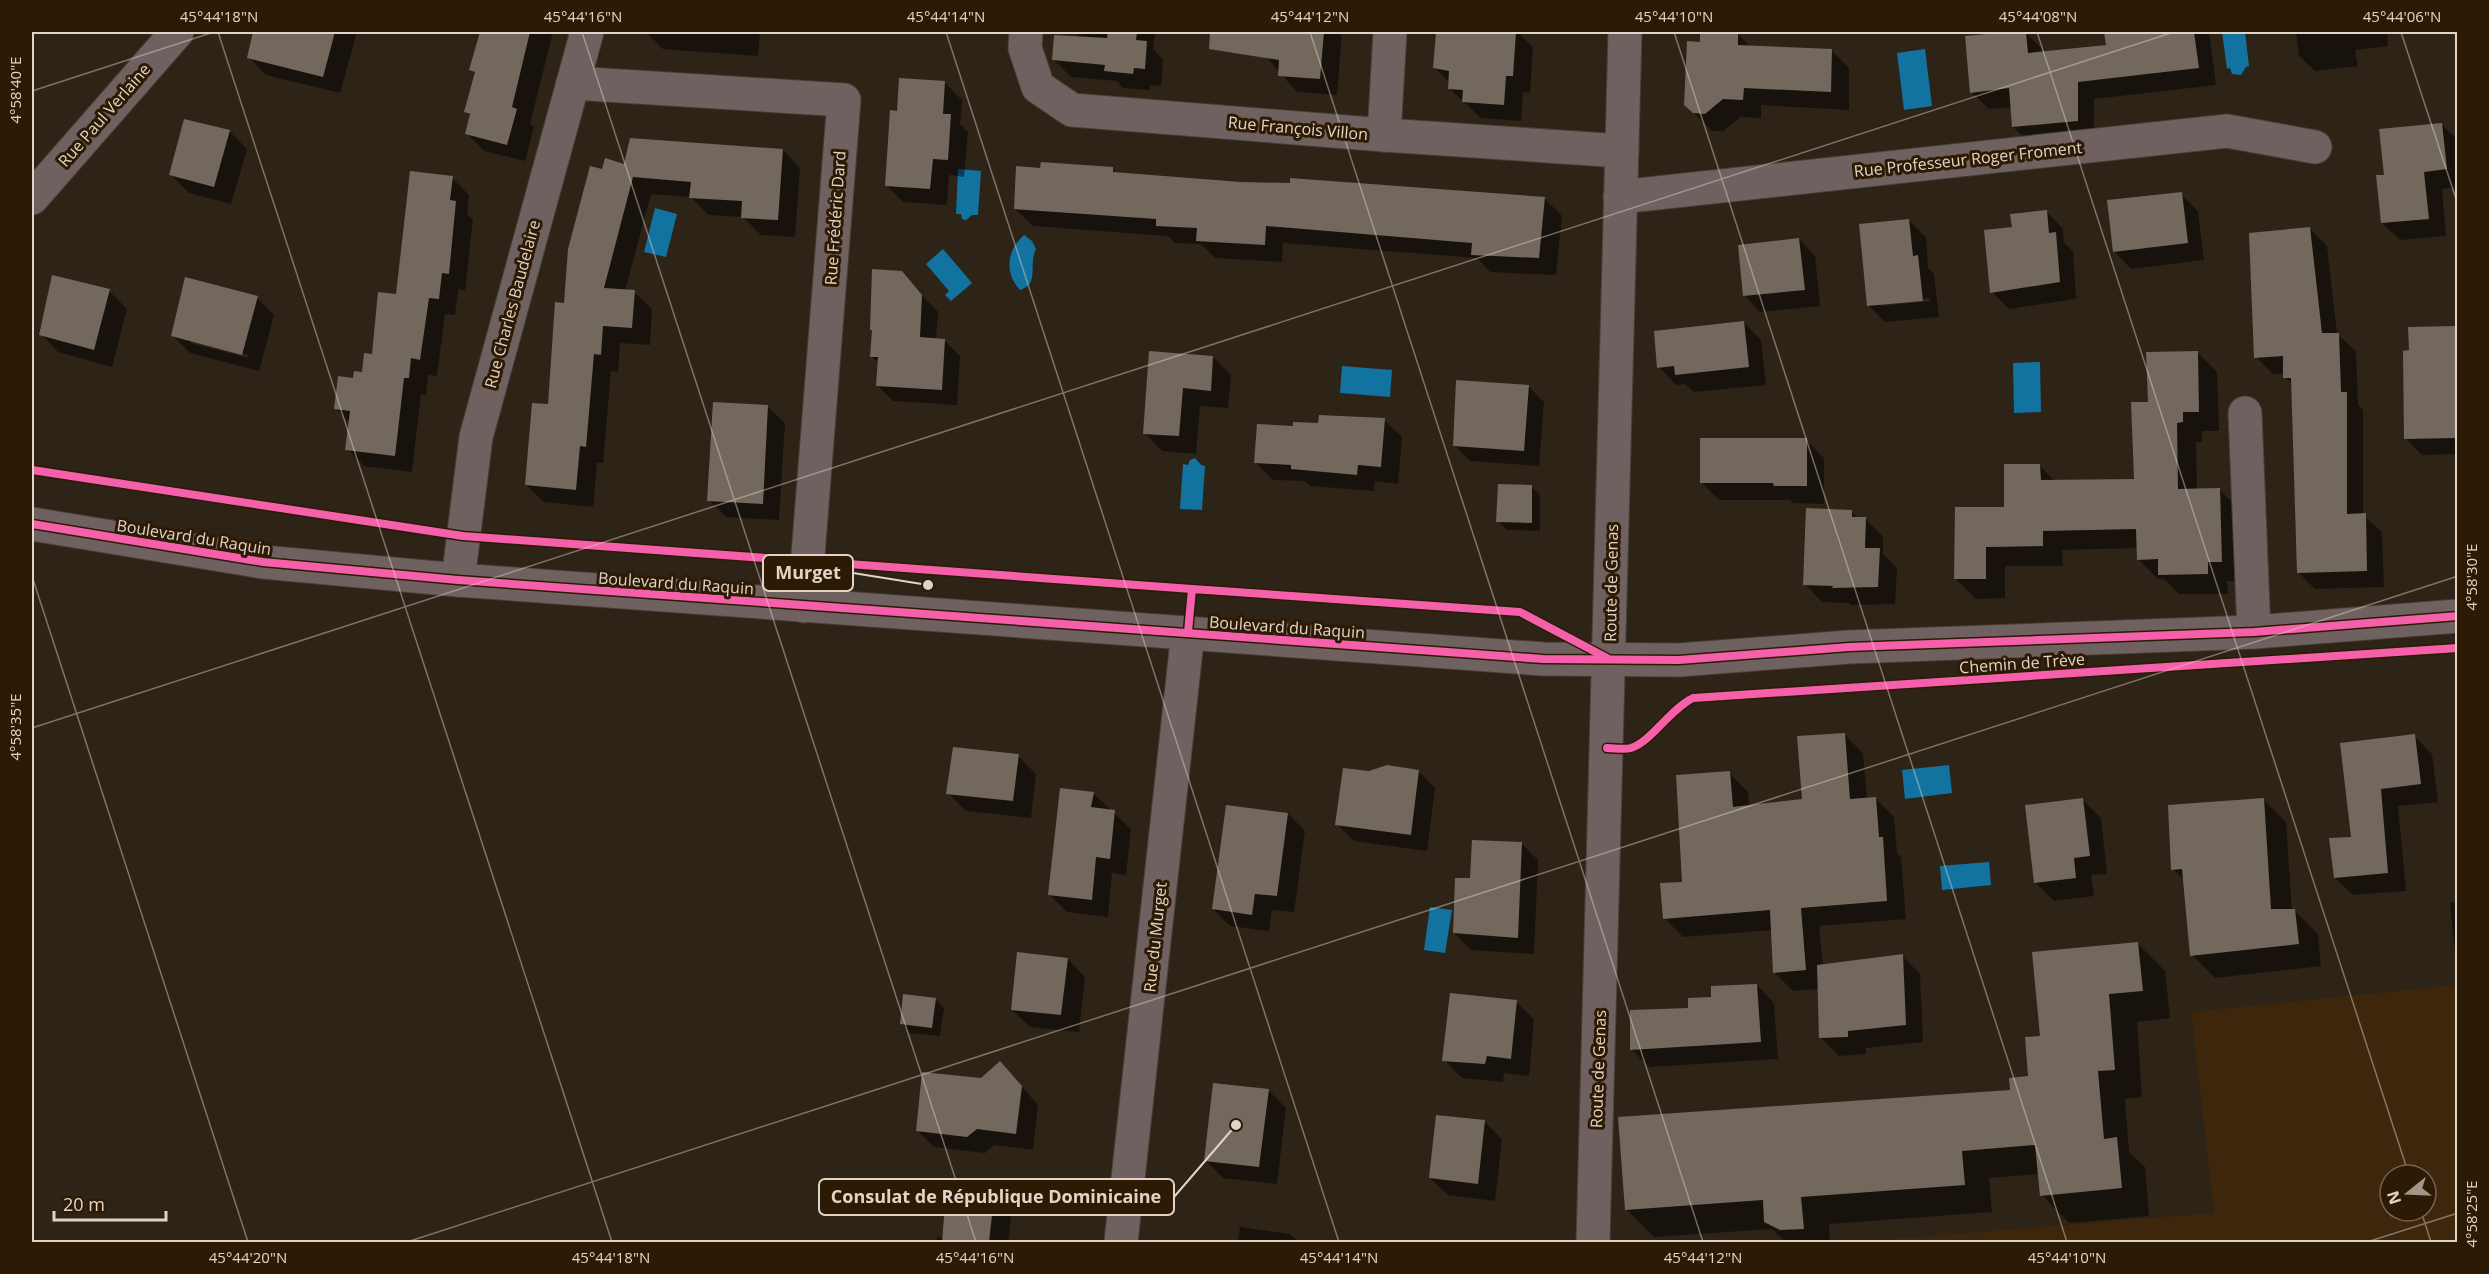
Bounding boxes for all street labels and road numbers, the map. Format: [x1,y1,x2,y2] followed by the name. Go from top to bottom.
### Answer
[53,59,155,171] street label: Rue Paul Verlaine
[1227,111,1369,145] street label: Rue François Villon
[1853,136,2083,182] street label: Rue Professeur Roger Froment
[819,150,851,286] street label: Rue Frédéric Dard
[479,217,545,391] street label: Rue Charles Baudelaire
[115,514,273,560] street label: Boulevard du Raquin
[1599,524,1623,642] street label: Route de Genas
[597,567,755,599] street label: Boulevard du Raquin
[1208,611,1366,643] street label: Boulevard du Raquin
[1958,648,2086,678] street label: Chemin de Trève
[1138,881,1172,993] street label: Rue du Murget
[1585,1010,1611,1128] street label: Route de Genas

